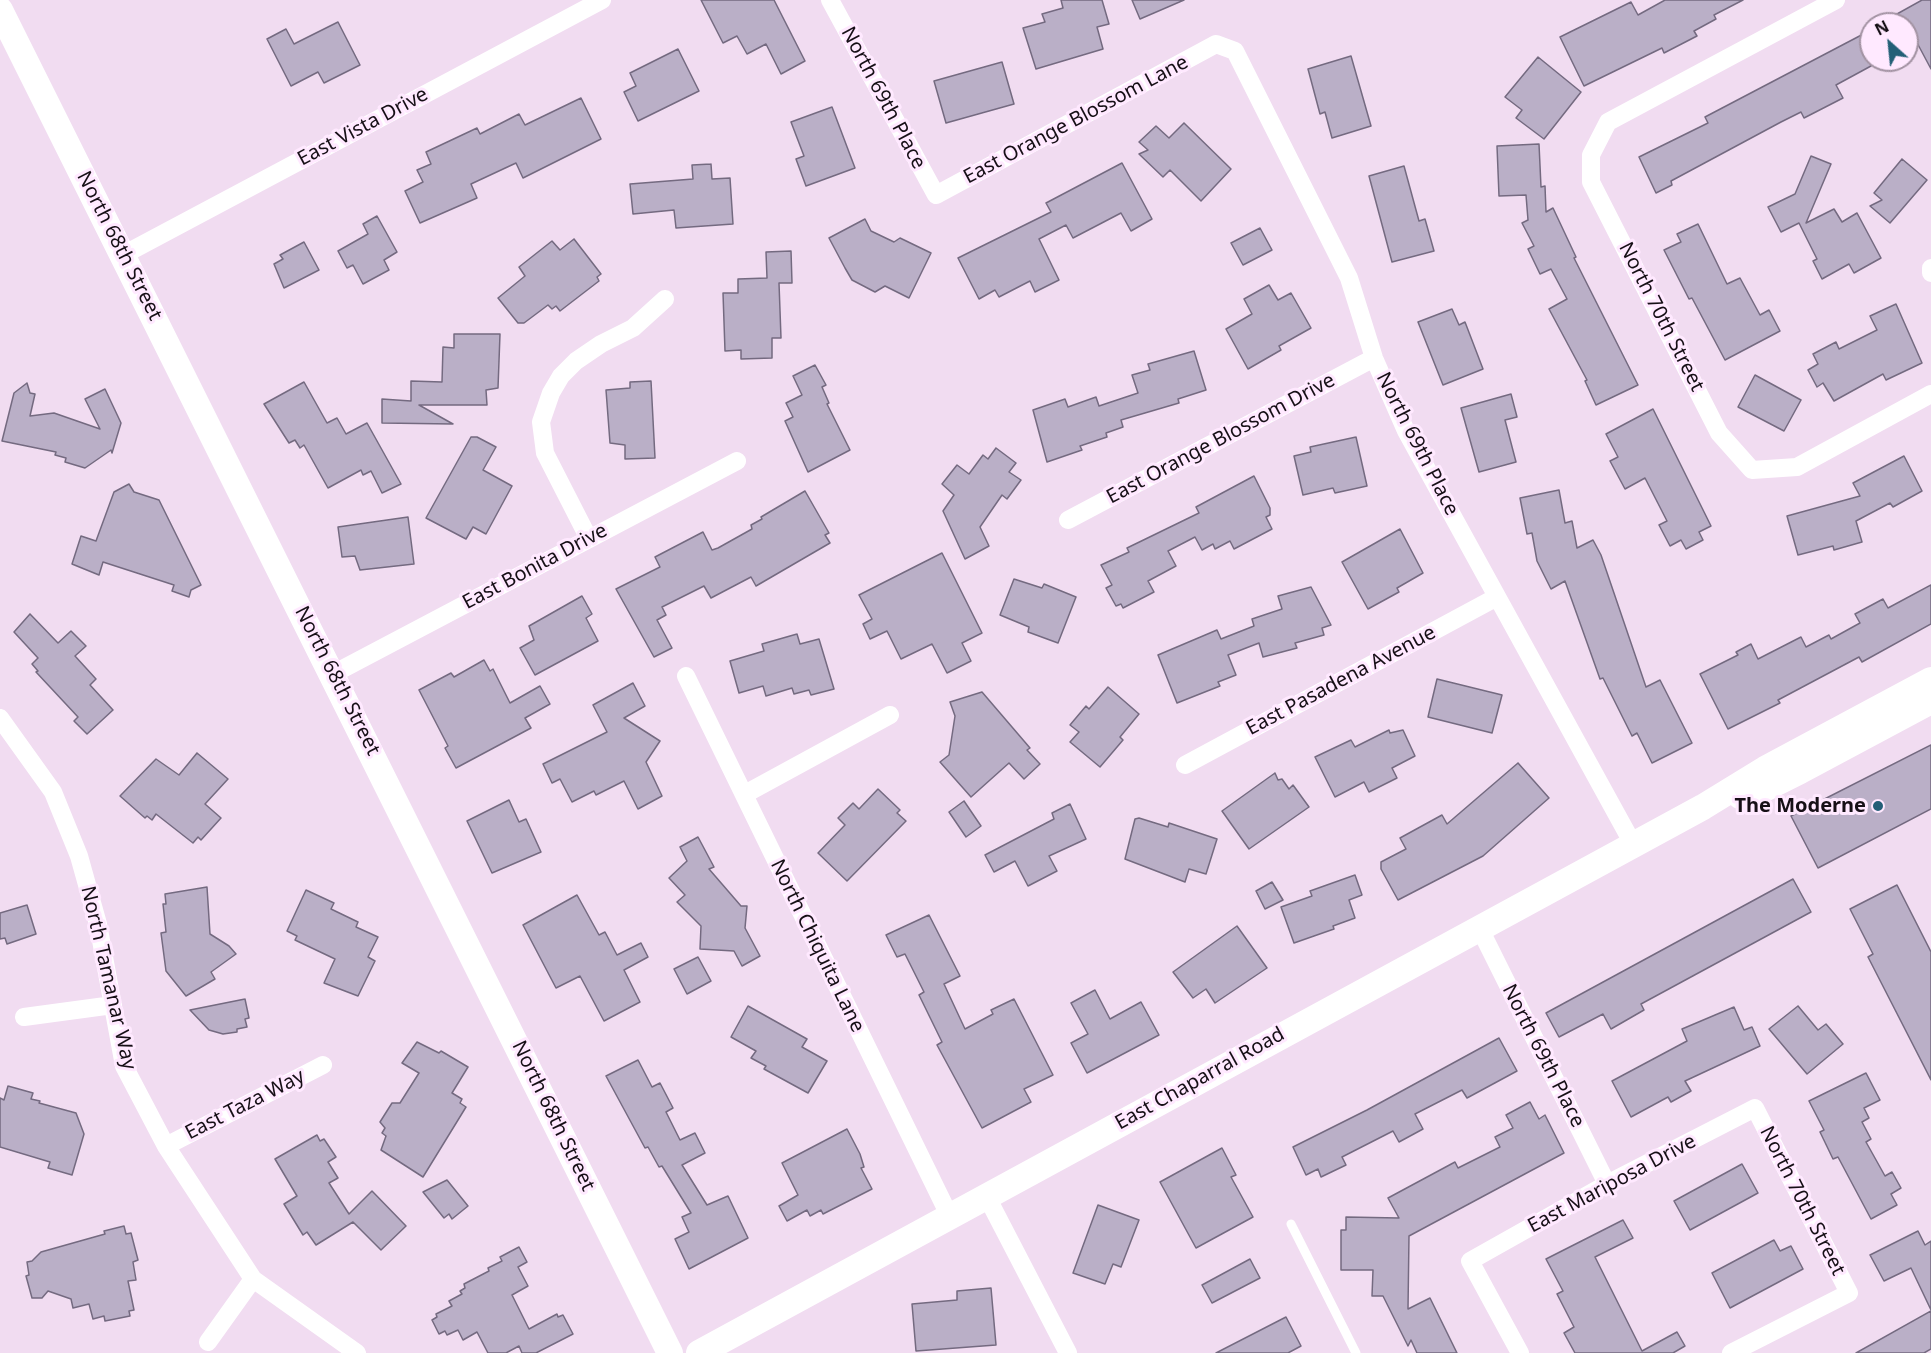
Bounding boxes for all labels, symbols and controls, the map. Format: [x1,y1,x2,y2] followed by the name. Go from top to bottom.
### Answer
[1859,12,1919,72] north arrow
[1871,15,1893,41] text: N
[835,23,931,173] street label: North 69th Place
[960,51,1192,189] street label: East Orange Blossom Lane
[294,83,432,171] street label: East Vista Drive
[71,168,167,324] street label: North 68th Street
[1613,239,1709,395] street label: North 70th Street
[1371,368,1463,520] street label: North 69th Place
[1103,369,1339,509] street label: East Orange Blossom Drive
[459,519,611,615] street label: East Bonita Drive
[289,603,385,759] street label: North 68th Street
[1242,621,1440,741] street label: East Pasadena Avenue
[1735,794,1866,818] place label: The Moderne
[1871,799,1885,813] marker: The Moderne
[765,856,869,1036] street label: North Chiquita Lane
[75,884,141,1072] street label: North Tamanar Way
[1497,980,1589,1132] street label: North 69th Place
[1111,1022,1289,1136] street label: East Chaparral Road
[506,1037,600,1195] street label: North 68th Street
[181,1065,309,1145] street label: East Taza Way
[1754,1123,1850,1279] street label: North 70th Street
[1524,1130,1700,1238] street label: East Mariposa Drive

